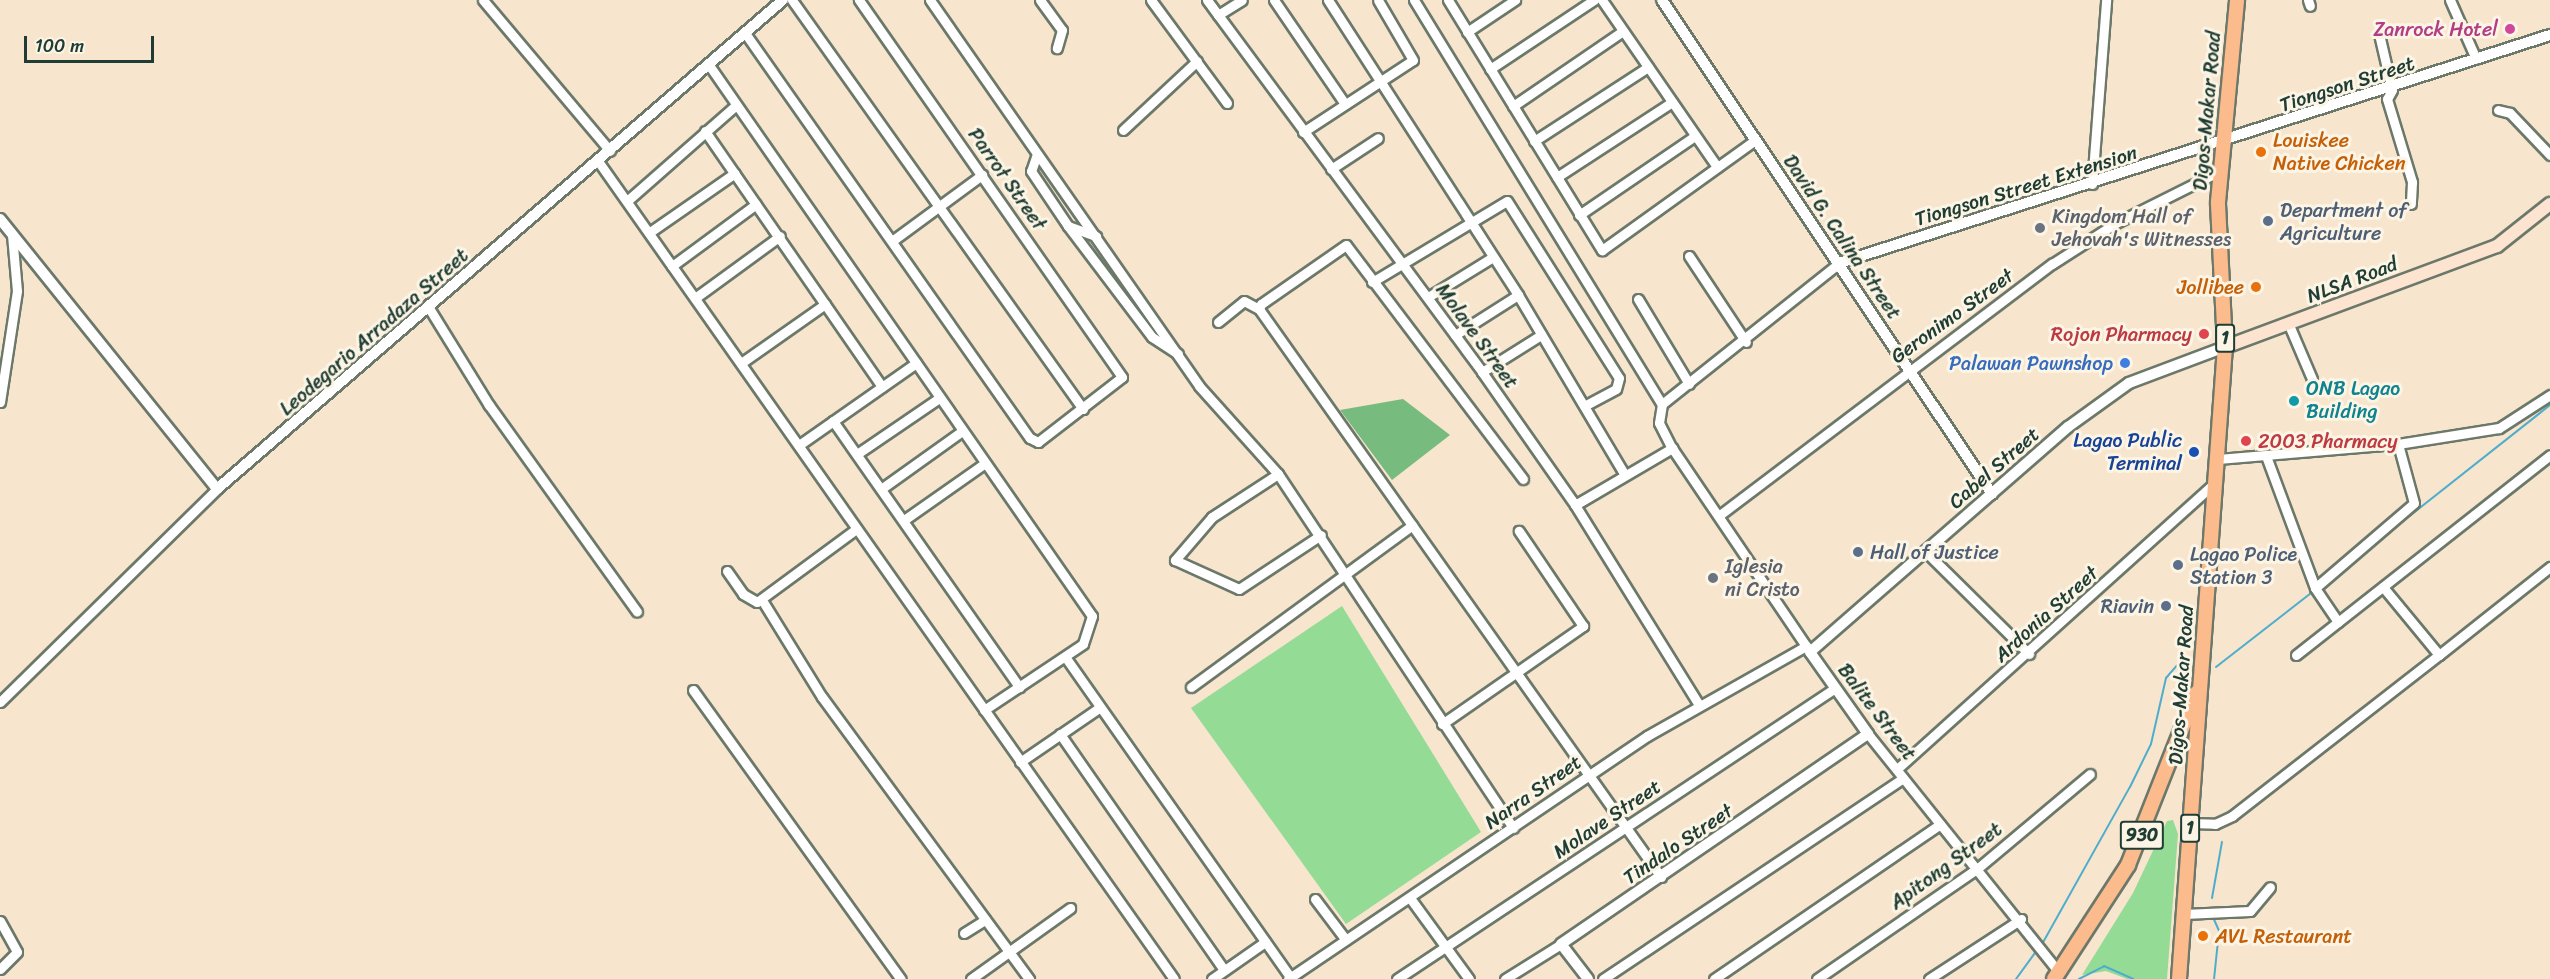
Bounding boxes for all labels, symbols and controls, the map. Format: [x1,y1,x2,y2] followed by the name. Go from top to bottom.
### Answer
[2373,17,2498,41] place label: Zanrock Hotel
[2503,22,2517,36] marker: Zanrock Hotel
[27,24,158,62] scale bar
[35,30,84,62] text: 100 m
[2188,30,2226,192] street label: Digos-Makar Road
[2277,51,2417,117] street label: Tiongson Street
[963,123,1051,235] street label: Parrot Street
[2273,128,2405,175] place label: Louiskee Native Chicken
[1912,141,2140,231] street label: Tiongson Street Extension
[2254,145,2268,159] marker: Louiskee Native Chicken
[1778,150,1906,324] street label: David G. Calina Street
[2280,198,2407,245] place label: Department of Agriculture
[2052,204,2231,251] place label: Kingdom Hall of Jehovah's Witnesses
[2261,214,2275,228] marker: Department of Agriculture
[2033,221,2047,235] marker: Kingdom Hall of Jehovah's Witnesses
[275,244,473,420] street label: Leodegario Arradaza Street
[2303,252,2401,308] street label: NLSA Road
[1886,263,2018,369] street label: Geronimo Street
[2177,275,2244,299] place label: Jollibee
[1431,279,1523,393] street label: Molave Street
[2249,280,2263,294] marker: Jollibee
[2050,322,2192,346] place label: Rojon Pharmacy
[2214,323,2236,353] road number: 1
[2197,327,2211,341] marker: Rojon Pharmacy
[1949,351,2113,375] place label: Palawan Pawnshop
[2118,356,2132,370] marker: Palawan Pawnshop
[2306,377,2400,424] place label: ONB Lagao Building
[2287,394,2301,408] marker: ONB Lagao Building
[1944,422,2044,514] street label: Cabel Street
[2072,428,2182,475] place label: Lagao Public Terminal
[2258,429,2398,453] place label: 2003 Pharmacy
[2239,434,2253,448] marker: 2003 Pharmacy
[2187,445,2201,459] marker: Lagao Public Terminal
[1870,540,1998,564] place label: Hall of Justice
[2190,542,2298,589] place label: Lagao Police Station 3
[1851,545,1865,559] marker: Hall of Justice
[1725,554,1800,601] place label: Iglesia ni Cristo
[2171,558,2185,572] marker: Lagao Police Station 3
[1989,561,2103,667] street label: Ardonia Street
[1706,571,1720,585] marker: Iglesia ni Cristo
[2101,594,2154,618] place label: Riavin
[2159,599,2173,613] marker: Riavin
[2163,604,2199,766] street label: Digos-Makar Road
[1833,659,1921,765] street label: Balite Street
[1480,750,1586,834] street label: Narra Street
[1549,774,1665,864] street label: Molave Street
[1619,799,1737,889] street label: Tindalo Street
[2180,813,2200,843] road number: 1
[1885,817,2007,915] street label: Apitong Street
[2120,820,2164,850] road number: 930
[2215,924,2352,948] place label: AVL Restaurant
[2196,929,2210,943] marker: AVL Restaurant

